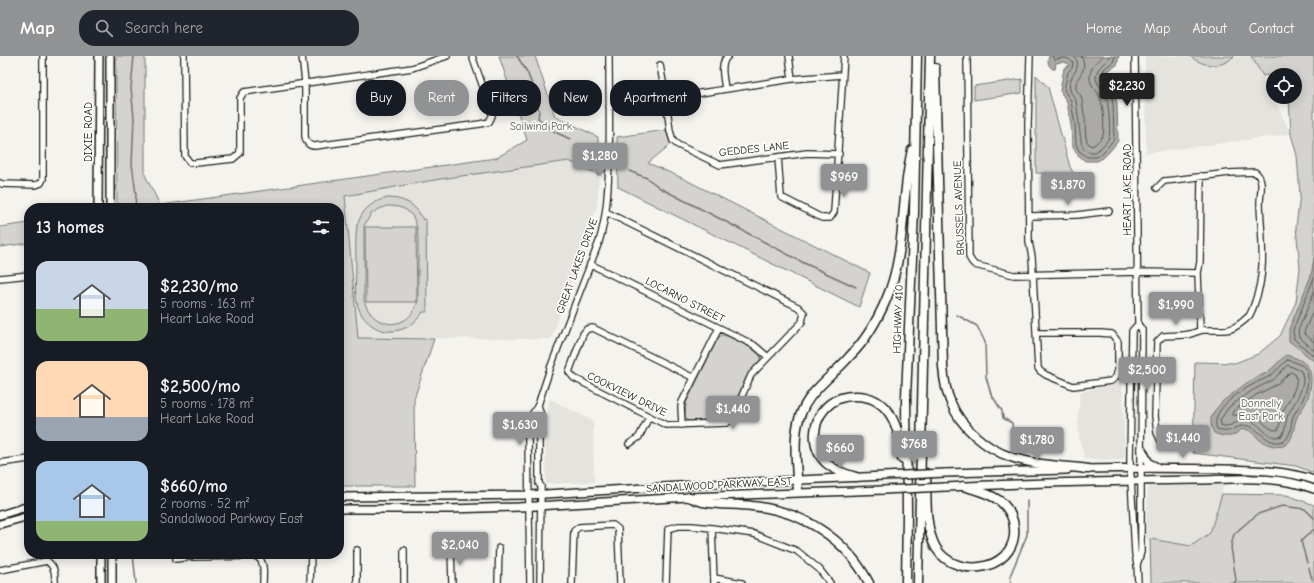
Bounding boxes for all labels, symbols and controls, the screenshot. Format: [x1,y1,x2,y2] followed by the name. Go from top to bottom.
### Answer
[79,10,359,46] search box
[20,17,55,39] text: Map
[93,17,115,39] icon: search
[125,19,203,37] text: Search here
[1086,20,1122,37] text: Home
[1144,20,1170,37] text: Map
[1192,20,1227,37] text: About
[1249,20,1294,37] text: Contact
[1266,68,1302,104] map controls
[1266,68,1302,104] button: locate
[1094,73,1160,107] pin: $2,230
[1108,78,1146,93] text: $2,230
[356,80,406,116] chip: Buy
[414,80,469,116] chip: Rent
[477,80,541,116] chip: Filters
[549,80,602,116] chip: New
[610,80,701,116] chip: Apartment
[82,102,95,162] street label: DIXIE ROAD
[510,120,573,133] park label: Sailwind Park
[718,139,790,159] street label: GEDDES LANE
[567,143,633,177] pin: $1,280
[1121,144,1134,236] street label: HEART LAKE ROAD
[582,148,618,163] text: $1,280
[951,160,967,256] street label: BRUSSELS AVENUE
[820,164,868,198] pin: $969
[830,169,858,184] text: $969
[1035,172,1101,206] pin: $1,870
[1050,177,1086,192] text: $1,870
[310,216,332,238] icon: filters
[554,216,600,316] street label: GREAT LAKES DRIVE
[36,218,104,237] text: 13 homes
[643,274,727,326] street label: LOCARNO STREET
[68,277,116,325] icon: home
[160,277,238,296] text: $2,230/mo
[890,284,906,354] street label: HIGHWAY 410
[1143,292,1209,326] pin: $1,990
[160,296,254,311] text: 5 rooms · 163 m²
[1158,297,1194,312] text: $1,990
[160,311,254,326] text: Heart Lake Road
[1114,357,1180,391] pin: $2,500
[1128,362,1166,377] text: $2,500
[585,369,669,419] street label: COOKVIEW DRIVE
[68,377,116,425] icon: home
[160,377,240,396] text: $2,500/mo
[160,396,253,411] text: 5 rooms · 178 m²
[700,396,766,430] pin: $1,440
[1239,397,1284,423] park label: Donnelly East Park
[715,401,751,416] text: $1,440
[160,411,254,426] text: Heart Lake Road
[487,412,553,446] pin: $1,630
[502,417,538,432] text: $1,630
[1150,425,1216,459] pin: $1,440
[1004,427,1070,461] pin: $1,780
[1165,430,1201,445] text: $1,440
[890,431,938,465] pin: $768
[1020,432,1054,447] text: $1,780
[816,435,864,469] pin: $660
[901,436,927,451] text: $768
[826,440,854,455] text: $660
[646,475,793,495] street label: SANDALWOOD PARKWAY EAST
[68,477,116,525] icon: home
[160,477,228,496] text: $660/mo
[160,496,249,511] text: 2 rooms · 52 m²
[160,511,303,526] text: Sandalwood Parkway East
[427,532,493,566] pin: $2,040
[441,537,479,552] text: $2,040

